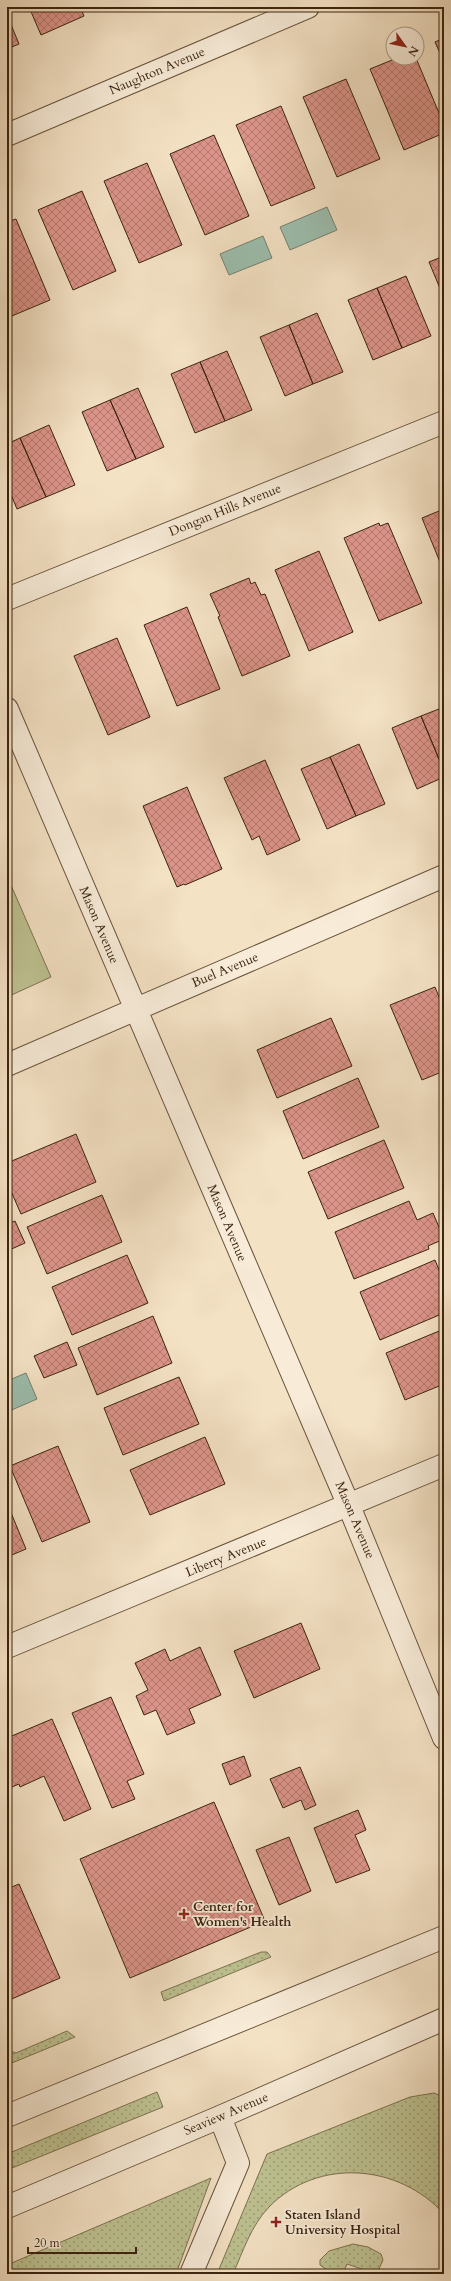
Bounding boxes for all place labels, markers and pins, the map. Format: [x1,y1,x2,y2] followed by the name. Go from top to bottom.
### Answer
[192,1898,291,1931] place label: Center for Women's Health
[178,1908,190,1920] marker: Center for Women's Health
[285,2206,401,2239] place label: Staten Island University Hospital
[270,2216,282,2228] marker: Staten Island University Hospital

